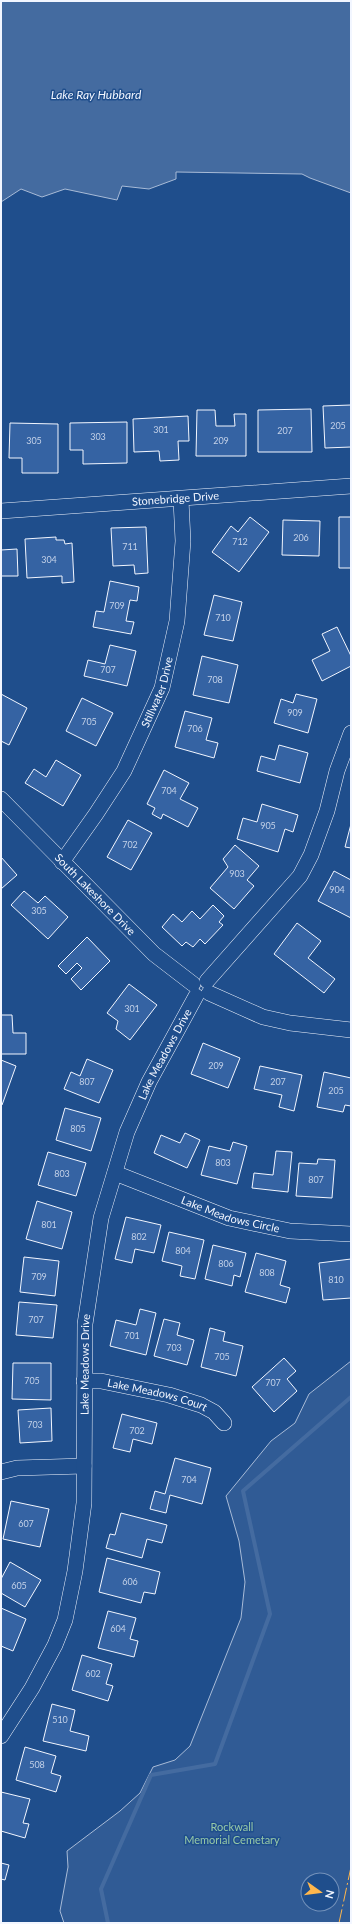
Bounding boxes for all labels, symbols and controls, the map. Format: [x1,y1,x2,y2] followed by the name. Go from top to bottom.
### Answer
[51,87,142,102] water label: Lake Ray Hubbard
[330,420,346,431] house number: 205
[153,424,169,435] house number: 301
[277,425,293,436] house number: 207
[90,431,106,442] house number: 303
[26,435,42,446] house number: 305
[213,435,229,446] house number: 209
[131,488,220,508] street label: Stonebridge Drive
[293,532,309,543] house number: 206
[232,536,248,547] house number: 712
[122,541,138,552] house number: 711
[41,554,57,565] house number: 304
[109,600,125,611] house number: 709
[215,612,231,623] house number: 710
[138,655,175,729] street label: Stillwater Drive
[100,664,116,675] house number: 707
[207,674,223,685] house number: 708
[287,707,303,718] house number: 909
[81,716,97,727] house number: 705
[187,723,203,734] house number: 706
[161,785,177,796] house number: 704
[260,820,276,831] house number: 905
[122,839,138,850] house number: 702
[52,851,139,938] street label: South Lakeshore Drive
[229,868,245,879] house number: 903
[329,884,345,895] house number: 904
[31,905,47,916] house number: 305
[124,1003,140,1014] house number: 301
[135,1006,194,1102] street label: Lake Meadows Drive
[208,1060,224,1071] house number: 209
[79,1076,95,1087] house number: 807
[270,1076,286,1087] house number: 207
[328,1085,344,1096] house number: 205
[70,1123,86,1134] house number: 805
[215,1157,231,1168] house number: 803
[54,1168,70,1179] house number: 803
[308,1174,324,1185] house number: 807
[180,1193,281,1235] street label: Lake Meadows Circle
[41,1219,57,1230] house number: 801
[131,1231,147,1242] house number: 802
[175,1245,191,1256] house number: 804
[218,1258,234,1269] house number: 806
[259,1267,275,1278] house number: 808
[31,1271,47,1282] house number: 709
[328,1274,344,1285] house number: 810
[77,1313,92,1415] street label: Lake Meadows Drive
[28,1314,44,1325] house number: 707
[124,1330,140,1341] house number: 701
[166,1342,182,1353] house number: 703
[214,1351,230,1362] house number: 705
[24,1375,40,1386] house number: 705
[106,1376,210,1413] street label: Lake Meadows Court
[265,1377,281,1388] house number: 707
[27,1419,43,1430] house number: 703
[129,1425,145,1436] house number: 702
[181,1474,197,1485] house number: 704
[18,1518,34,1529] house number: 607
[122,1576,138,1587] house number: 606
[11,1580,27,1591] house number: 605
[110,1623,126,1634] house number: 604
[85,1668,101,1679] house number: 602
[52,1714,68,1725] house number: 510
[29,1759,45,1770] house number: 508
[184,1820,280,1846] park label: Rockwall Memorial Cemetary
[300,1872,340,1912] north arrow
[323,1889,338,1900] text: N

